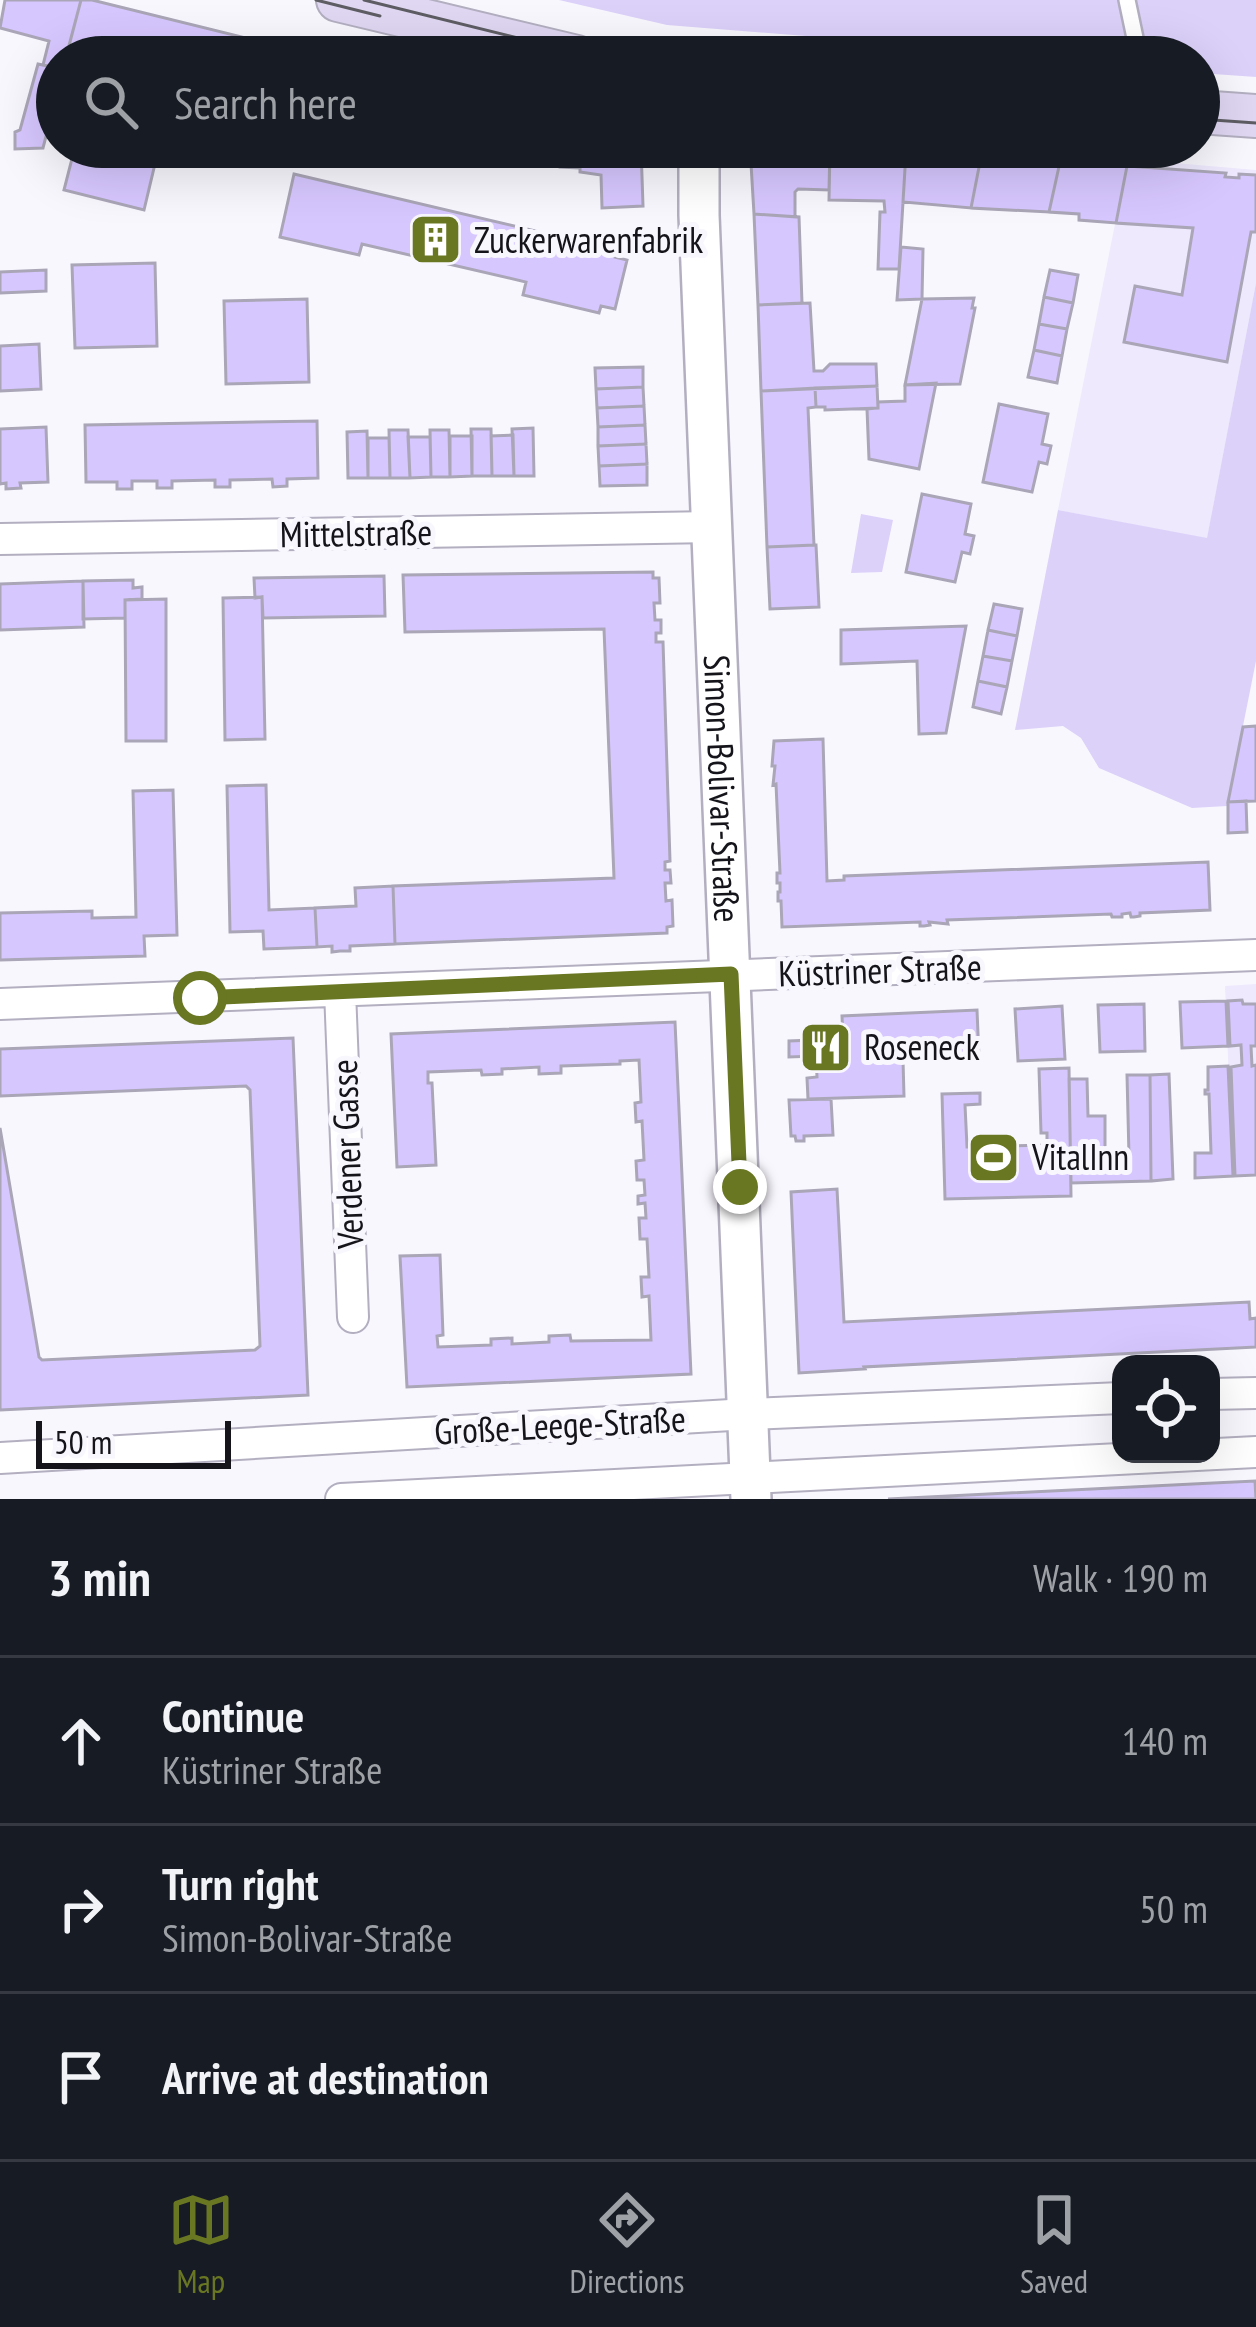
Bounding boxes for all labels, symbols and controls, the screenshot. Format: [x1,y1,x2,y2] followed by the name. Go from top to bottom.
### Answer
[36,36,1220,168] search box
[78,69,144,135] icon: search
[174,73,357,131] text: Search here
[407,212,463,268] building icon: Zuckerwarenfabrik
[474,216,703,263] place label: Zuckerwarenfabrik
[279,508,433,557] street label: Mittelstraße
[694,654,752,923] street label: Simon-Bolivar-Straße
[778,942,982,997] street label: Küstriner Straße
[173,971,227,1025] route start
[797,1019,853,1075] restaurant icon: Roseneck
[864,1023,980,1070] place label: Roseneck
[320,1058,373,1251] street label: Verdener Gasse
[965,1129,1021,1185] sports icon: VitalInn
[1031,1133,1129,1180] place label: VitalInn
[713,1160,767,1214] route end
[1112,1355,1220,1463] map controls
[1112,1355,1220,1463] button: locate
[433,1394,687,1455] street label: Große-Leege-Straße
[36,1415,231,1468] scale bar
[54,1420,112,1463] text: 50 m
[48,1544,151,1610] text: 3 min
[1033,1552,1208,1603] text: Walk · 190 m
[162,1686,304,1744] text: Continue
[48,1708,114,1774] icon: ahead
[1122,1715,1208,1766] text: 140 m
[162,1744,382,1795] text: Küstriner Straße
[162,1854,319,1912] text: Turn right
[48,1876,114,1942] icon: right
[1139,1883,1208,1934] text: 50 m
[162,1912,452,1963] text: Simon-Bolivar-Straße
[48,2044,114,2110] icon: arrive
[162,2048,489,2106] text: Arrive at destination
[168,2187,234,2302] tab: Map
[570,2187,684,2302] tab: Directions
[1020,2187,1088,2302] tab: Saved

